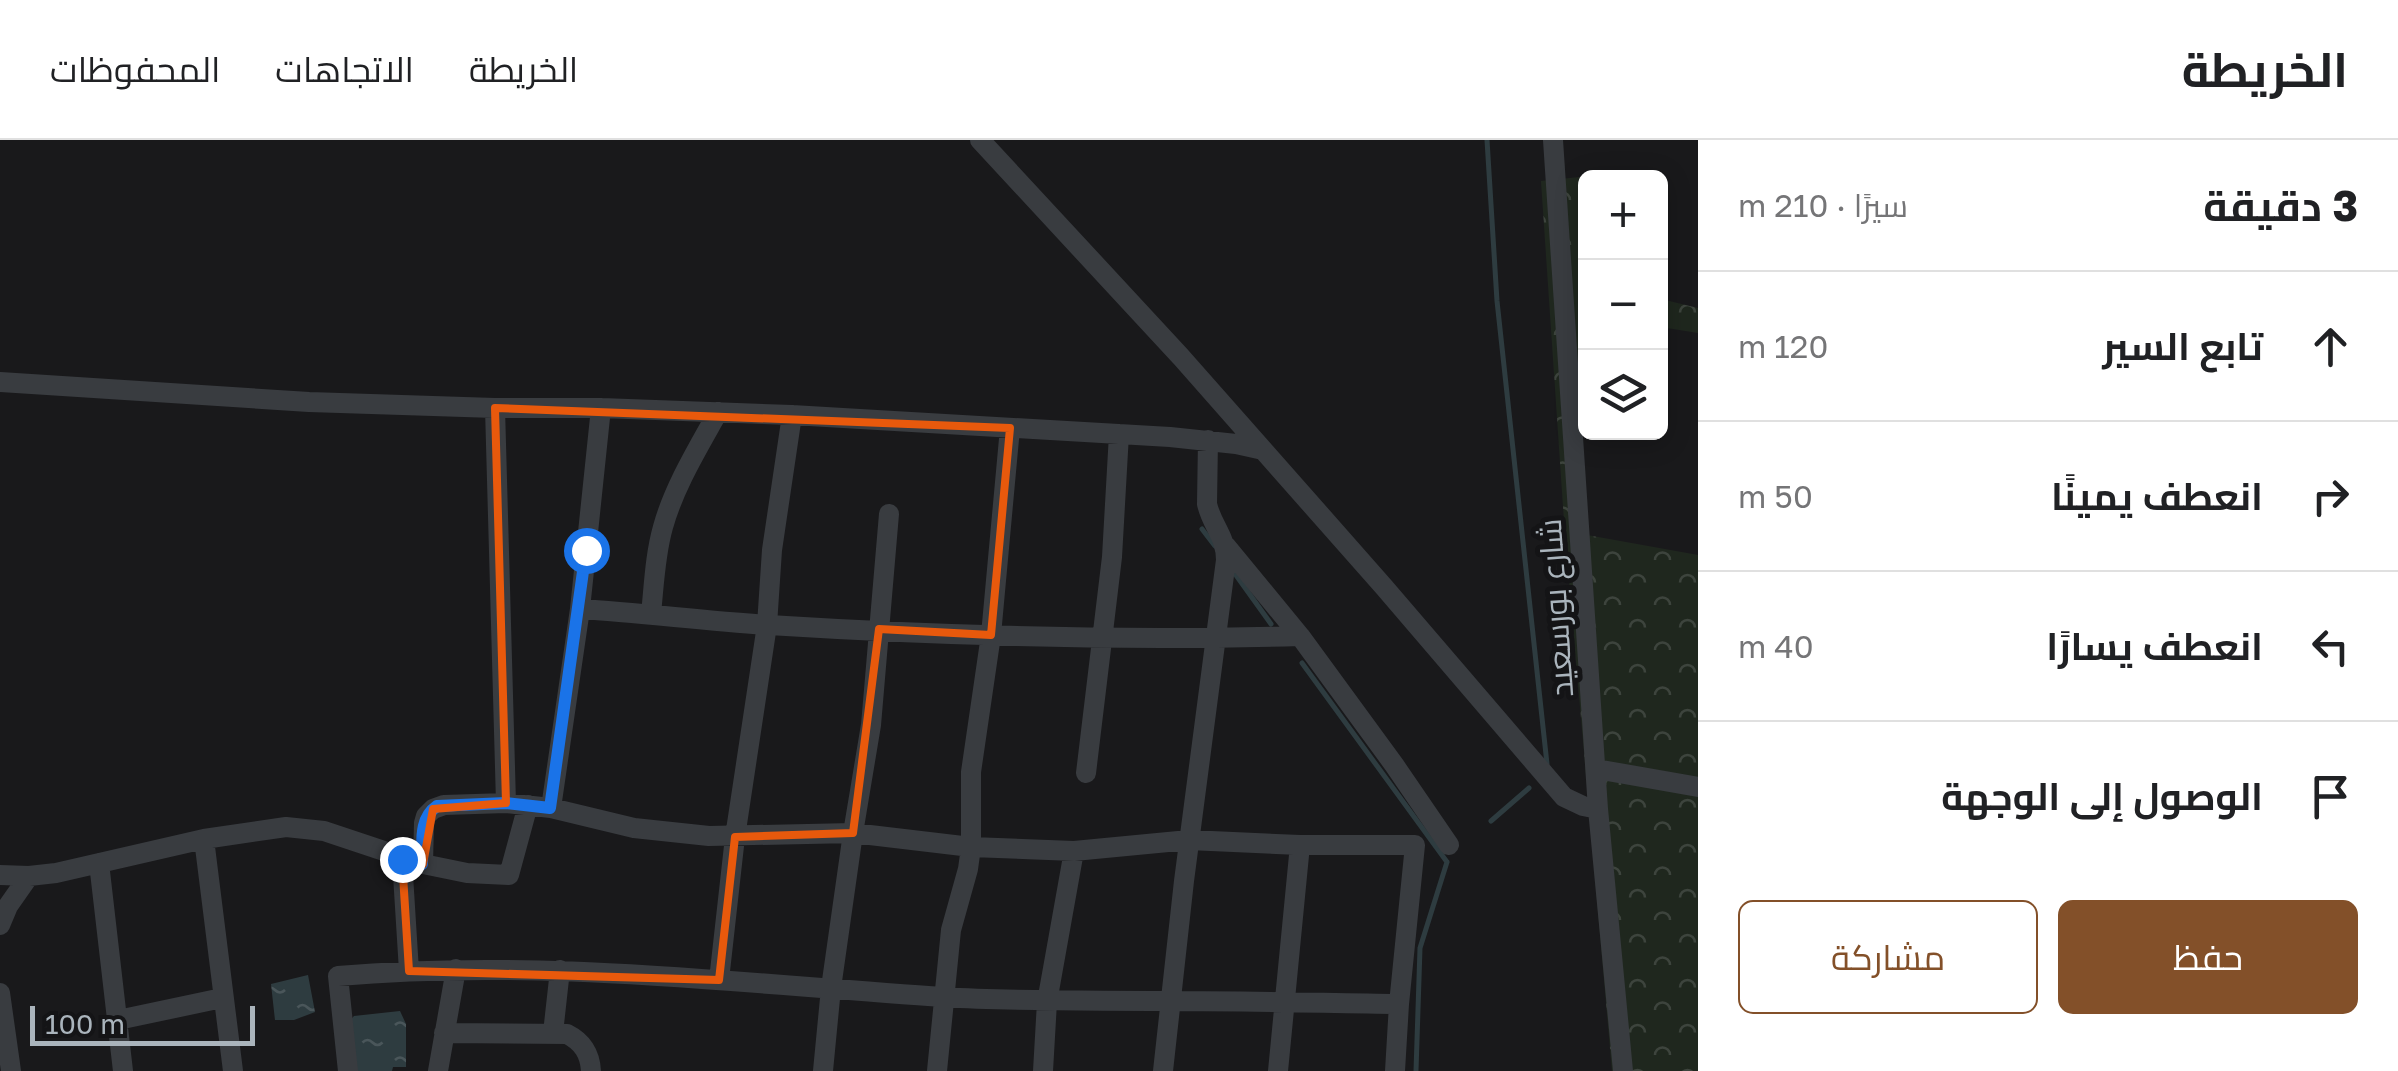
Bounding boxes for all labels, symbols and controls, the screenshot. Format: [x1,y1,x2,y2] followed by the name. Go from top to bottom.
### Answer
[2182,40,2348,98] text: الخريطة
[50,48,220,90] text: المحفوظات
[275,48,414,90] text: الاتجاهات
[469,48,578,90] text: الخريطة
[1578,170,1668,440] map controls
[1578,170,1668,260] button: +
[2203,180,2358,230] text: 3 دقيقة
[1738,186,1908,224] text: سيرًا · 210 m
[1578,260,1668,350] button: −
[2303,319,2358,374] icon: ahead
[2102,323,2263,368] text: تابع السير
[1738,327,1828,365] text: 120 m
[1578,350,1668,440] button: layers
[2303,469,2358,524] icon: right
[2051,473,2263,518] text: انعطف يمينًا
[1738,477,1813,515] text: 50 m
[1530,517,1584,699] street label: شارع بورسعيد
[564,528,610,574] route start
[2303,619,2358,674] icon: left
[2046,623,2263,668] text: انعطف يسارًا
[1738,627,1814,665] text: 40 m
[2303,769,2358,824] icon: arrive
[1941,773,2263,818] text: الوصول إلى الوجهة
[380,837,426,883] route end
[1738,900,2038,1014] button: مشاركة
[2058,900,2358,1014] button: حفظ
[30,1001,255,1046] scale bar
[45,1007,125,1040] text: 100 m

